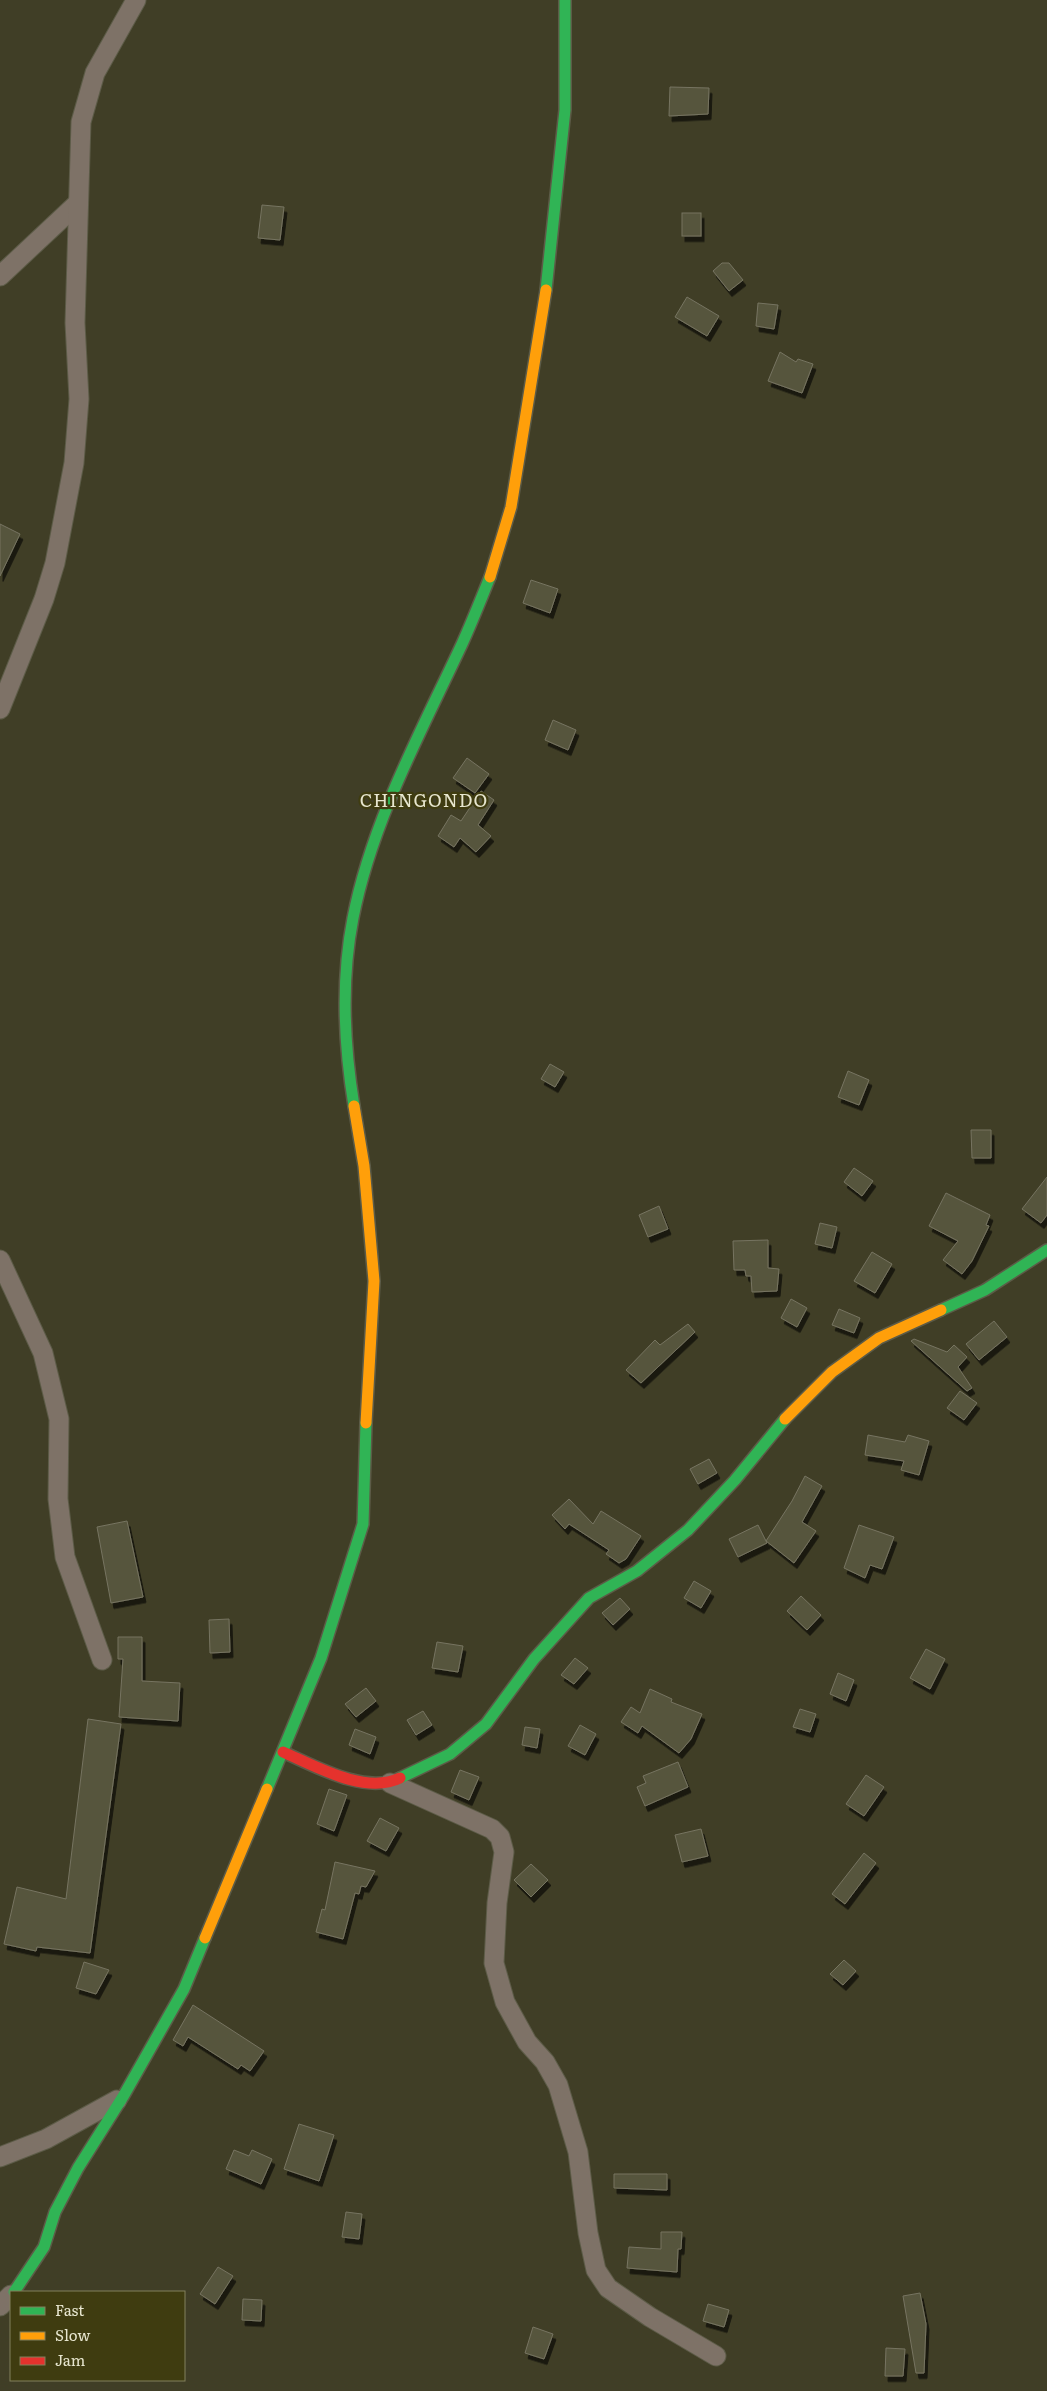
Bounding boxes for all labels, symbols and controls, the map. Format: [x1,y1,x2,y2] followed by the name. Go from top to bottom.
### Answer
[360,786,488,813] district label: CHINGONDO
[10,2291,185,2381] legend
[55,2298,84,2321] text: Fast
[55,2323,90,2346] text: Slow
[55,2348,86,2371] text: Jam

